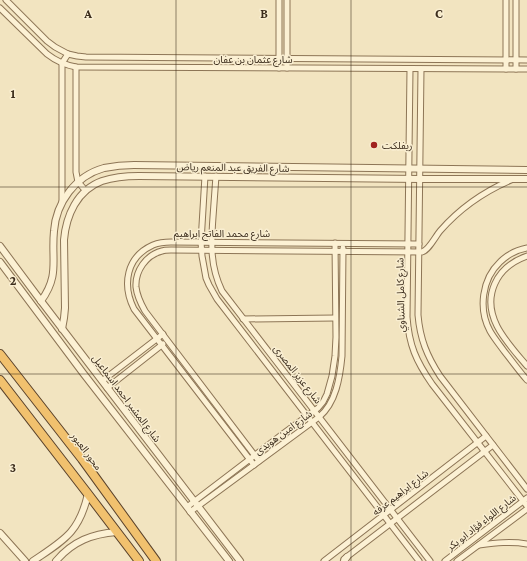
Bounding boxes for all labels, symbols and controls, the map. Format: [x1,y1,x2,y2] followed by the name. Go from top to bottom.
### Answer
[83,6,92,21] text: A
[260,6,268,21] text: B
[435,6,443,21] text: C
[213,54,293,67] street label: شارع عثمان بن عفان
[11,86,16,101] text: 1
[369,140,379,150] marker: ريفلكت
[382,140,413,152] place label: ريفلكت
[176,161,290,176] street label: شارع الفريق عبد المنعم رياض
[174,228,270,241] street label: شارع محمد الفاتح ابراهيم
[394,257,409,332] street label: شارع كامل الشناوي
[10,273,17,288] text: 2
[270,343,324,407] street label: شارع عزيز المصرى
[89,353,163,445] street label: شارع المشير احمد اسماعيل
[252,408,315,459] street label: شارع امين هويدى
[68,430,104,473] street label: محور العبور
[10,460,16,475] text: 3
[370,467,432,519] street label: شارع ابراهيم عرفه
[444,492,519,555] street label: شارع اللواء فؤاد ابو بكر

